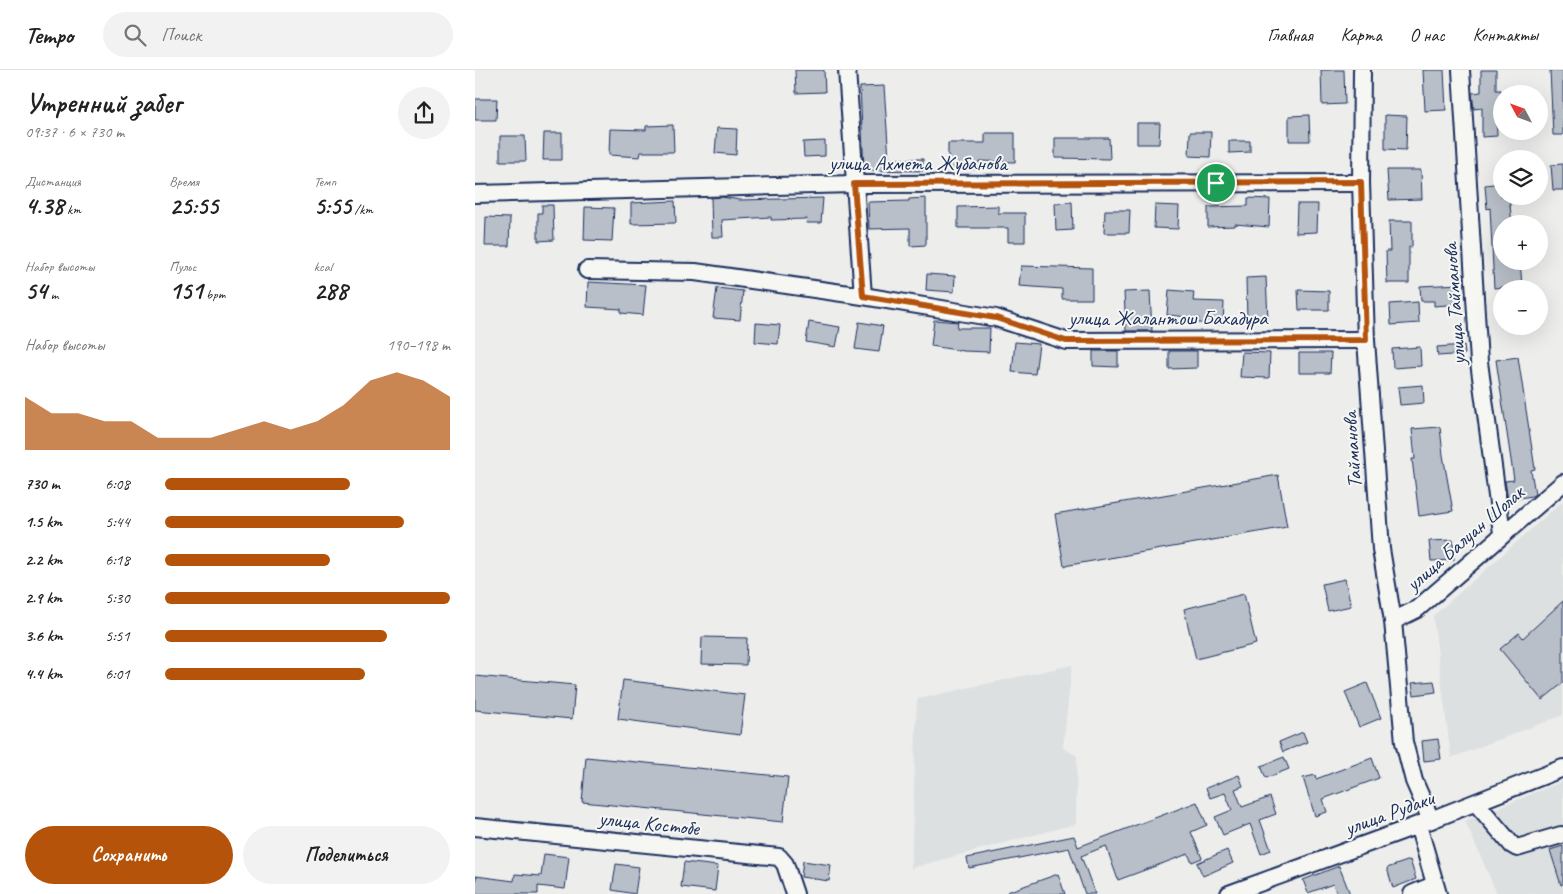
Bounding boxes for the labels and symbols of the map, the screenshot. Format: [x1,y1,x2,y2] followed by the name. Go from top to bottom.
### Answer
[1493,85,1547,140] north arrow
[827,150,1009,176] street label: улица Ахмета Жубанова
[1195,162,1237,204] pin
[1437,240,1471,368] street label: улица Тайманова
[1067,305,1269,331] street label: улица Жалантош Бахадура
[1336,408,1368,489] street label: Тайманова
[1399,479,1531,598] street label: улица Балуан Шолак
[1339,784,1440,842] street label: улица Рудаки
[596,805,702,841] street label: улица Костобе

